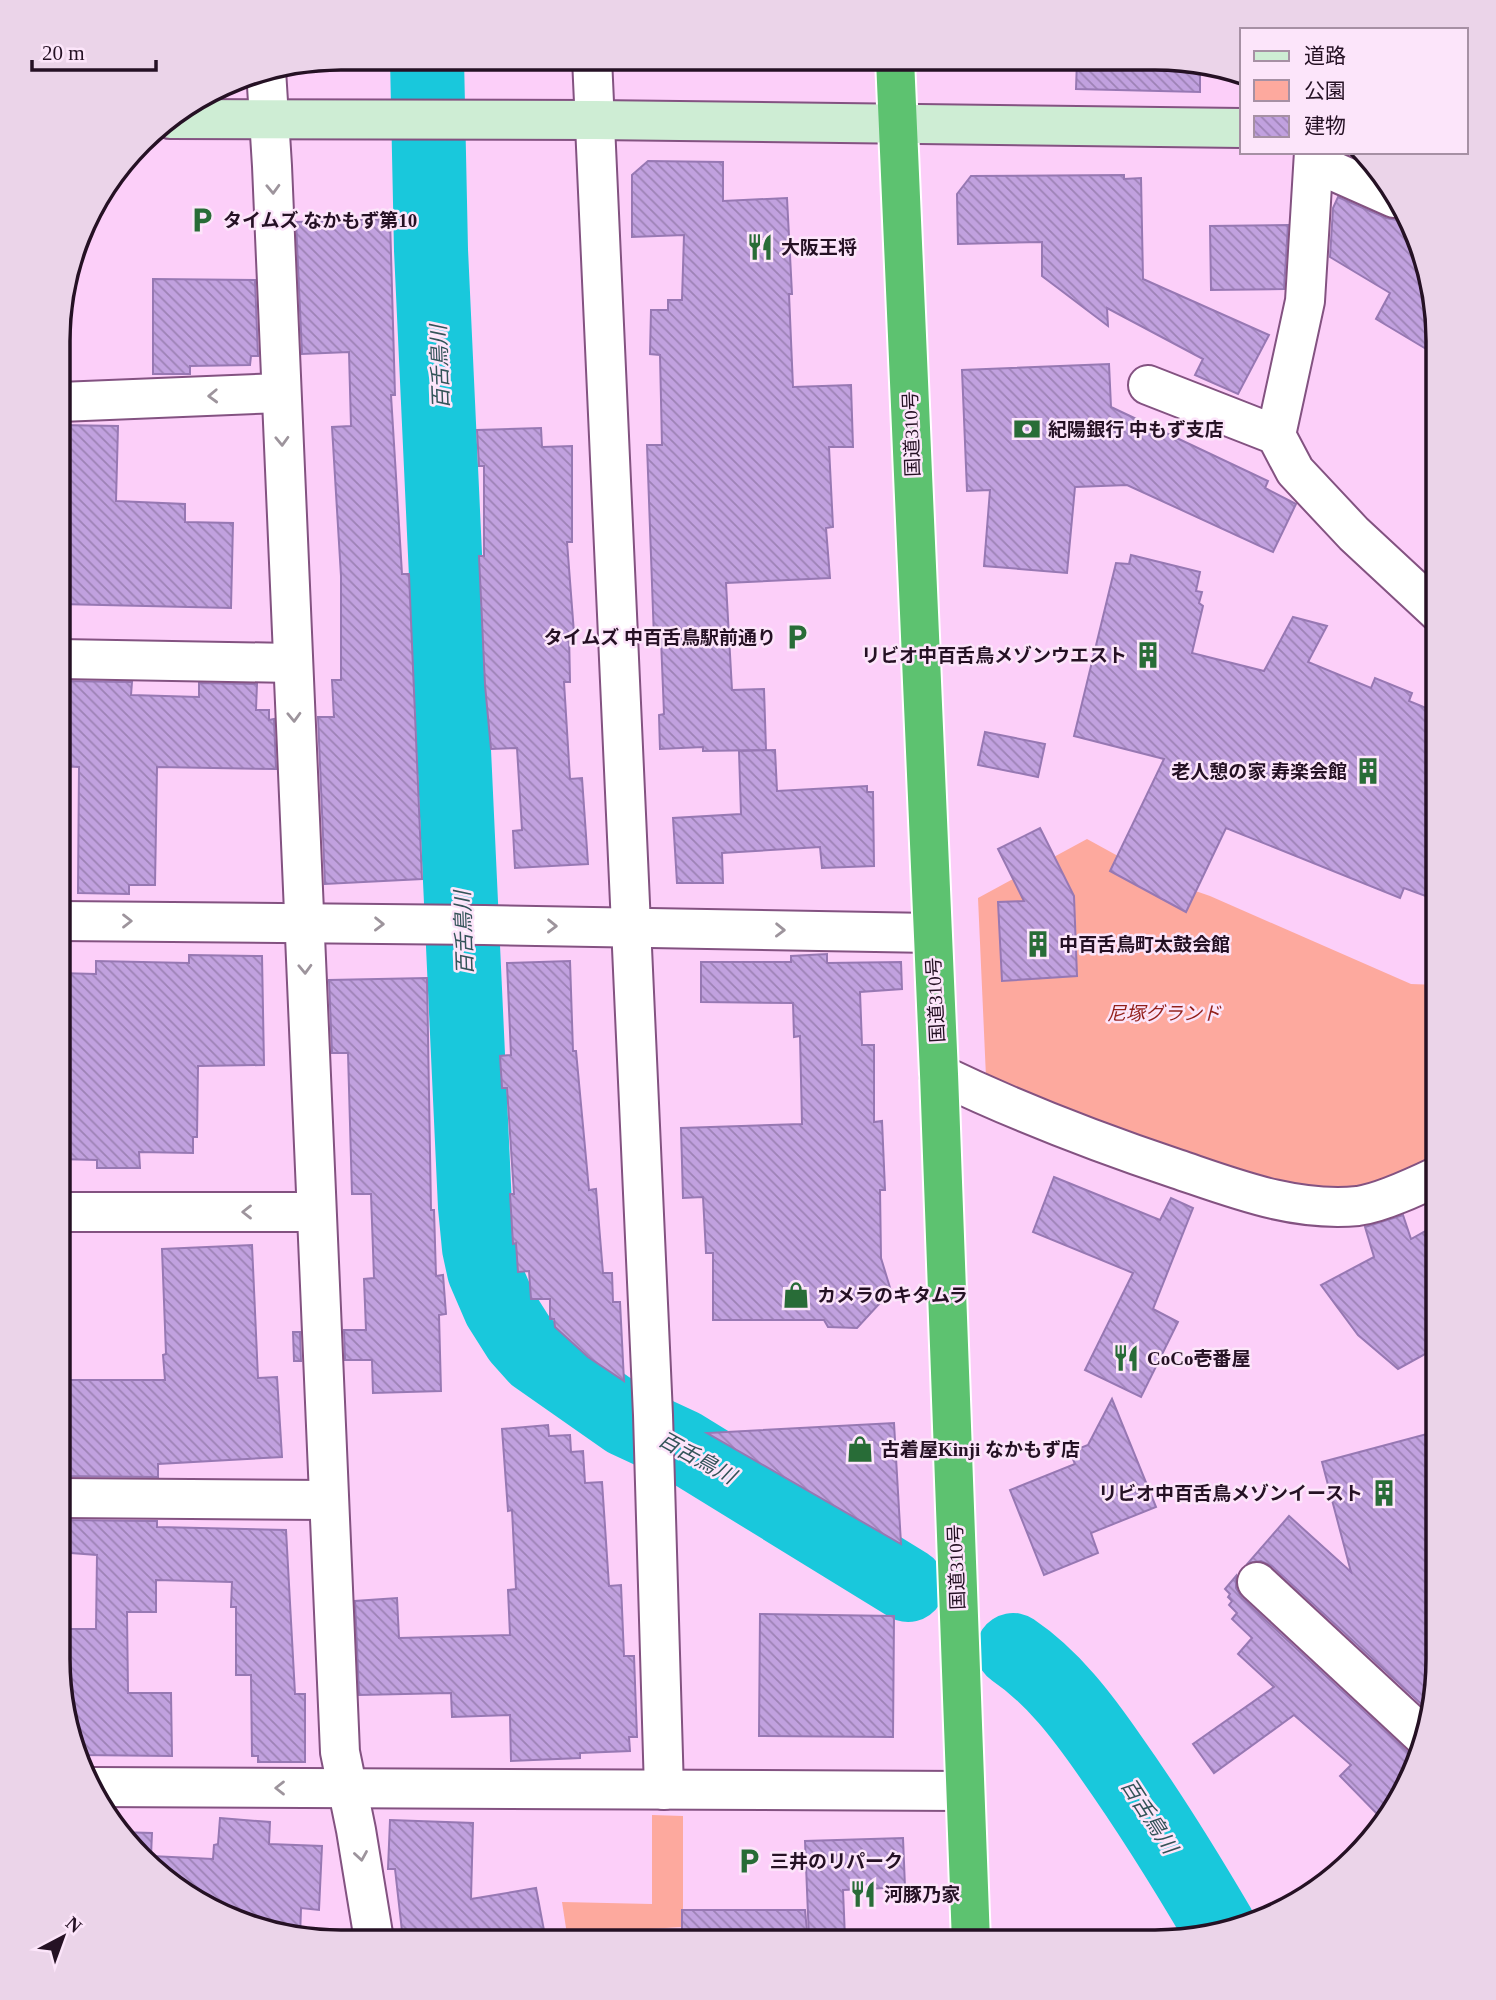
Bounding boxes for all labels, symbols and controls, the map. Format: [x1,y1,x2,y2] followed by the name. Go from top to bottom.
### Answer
[32,28,156,72] scale bar
[1240,28,1468,154] legend
[42,41,85,65] text: 20 m
[1304,44,1346,68] text: 道路
[1304,79,1346,103] text: 公園
[1304,114,1346,138] text: 建物
[266,183,281,194] one-way arrow
[187,205,217,235] parking icon: タイムズ なかもず第10
[223,210,417,231] place label: タイムズ なかもず第10
[745,232,775,262] restaurant icon: 大阪王将
[781,237,857,258] place label: 大阪王将
[426,323,453,409] water label: 百舌鳥川
[207,389,218,404] one-way arrow
[900,391,923,477] street label: 国道310号
[1012,414,1042,444] bank icon: 紀陽銀行 中もず支店
[1048,419,1224,440] place label: 紀陽銀行 中もず支店
[275,435,290,446] one-way arrow
[782,622,812,652] parking icon: タイムズ 中百舌鳥駅前通り
[544,627,776,648] place label: タイムズ 中百舌鳥駅前通り
[1133,640,1163,670] building icon: リビオ中百舌鳥メゾンウエスト
[861,645,1127,666] place label: リビオ中百舌鳥メゾンウエスト
[287,712,302,723] one-way arrow
[1353,756,1383,786] building icon: 老人憩の家 寿楽会館
[1171,761,1347,782] place label: 老人憩の家 寿楽会館
[450,889,477,975] water label: 百舌鳥川
[122,914,133,929] one-way arrow
[374,917,385,932] one-way arrow
[547,918,558,934] one-way arrow
[774,923,785,938] one-way arrow
[1023,929,1053,959] building icon: 中百舌鳥町太鼓会館
[1059,934,1230,955] place label: 中百舌鳥町太鼓会館
[923,957,948,1043] street label: 国道310号
[298,963,313,974] one-way arrow
[1107,1003,1222,1024] park label: 尼塚グランド
[242,1204,252,1220] one-way arrow
[781,1280,811,1310] shop icon: カメラのキタムラ
[817,1285,968,1306] place label: カメラのキタムラ
[1111,1343,1141,1373] restaurant icon: CoCo壱番屋
[1147,1348,1250,1369] place label: CoCo壱番屋
[654,1427,741,1490] water label: 百舌鳥川
[845,1434,875,1464] shop icon: 古着屋Kinji なかもず店
[881,1439,1080,1460] place label: 古着屋Kinji なかもず店
[1369,1478,1399,1508] building icon: リビオ中百舌鳥メゾンイースト
[1098,1483,1363,1504] place label: リビオ中百舌鳥メゾンイースト
[945,1524,968,1610] street label: 国道310号
[1116,1774,1183,1859] water label: 百舌鳥川
[274,1780,284,1796] one-way arrow
[734,1846,764,1876] parking icon: 三井のリパーク
[353,1850,368,1862] one-way arrow
[770,1851,903,1872] place label: 三井のリパーク
[848,1879,878,1909] restaurant icon: 河豚乃家
[884,1884,960,1905] place label: 河豚乃家
[28,1902,98,1972] north arrow
[62,1912,86,1937] text: N

